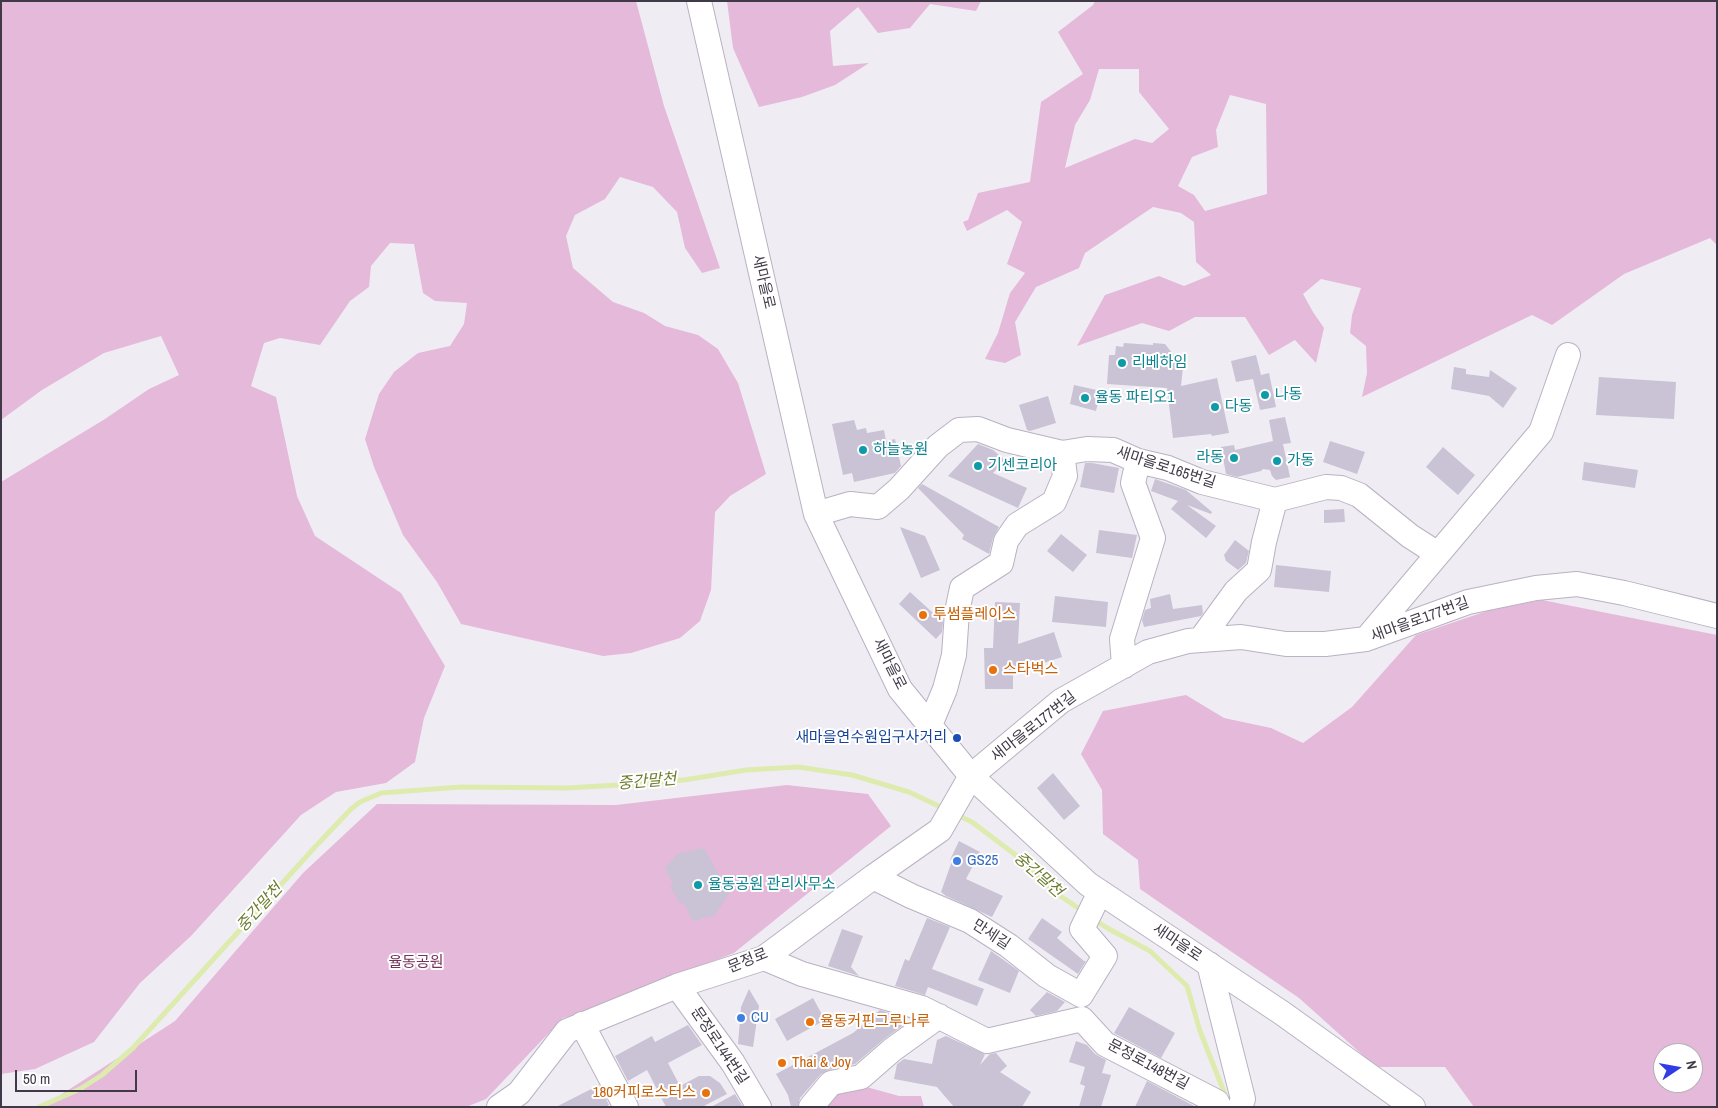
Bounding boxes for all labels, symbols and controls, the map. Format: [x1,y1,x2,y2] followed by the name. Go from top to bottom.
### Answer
[748,253,778,311] street label: 새마을로
[1132,354,1187,372] place label: 리베하임
[1116,357,1128,369] marker: 리베하임
[1275,386,1303,404] place label: 나동
[1095,389,1174,407] place label: 율동 파티오1
[1259,389,1271,401] marker: 나동
[1079,392,1091,404] marker: 율동 파티오1
[1225,398,1253,416] place label: 다동
[1209,401,1221,413] marker: 다동
[873,441,928,459] place label: 하늘농원
[1114,443,1218,493] street label: 새마을로165번길
[857,444,869,456] marker: 하늘농원
[1196,449,1224,467] place label: 라동
[1228,452,1240,464] marker: 라동
[1287,452,1315,470] place label: 가동
[1271,455,1283,467] marker: 가동
[988,457,1057,475] place label: 기센코리아
[972,460,984,472] marker: 기센코리아
[1368,594,1472,646] street label: 새마을로177번길
[933,606,1016,624] place label: 투썸플레이스
[917,609,929,621] marker: 투썸플레이스
[868,635,910,693] street label: 새마을로
[1003,661,1058,679] place label: 스타벅스
[987,664,999,676] marker: 스타벅스
[988,688,1080,766] street label: 새마을로177번길
[795,729,947,747] place label: 새마을연수원입구사거리
[951,732,963,744] marker: 새마을연수원입구사거리
[617,770,677,794] water label: 중간말천
[1009,848,1067,902] water label: 중간말천
[967,852,998,870] place label: GS25
[951,855,963,867] marker: GS25
[708,876,836,894] place label: 율동공원 관리사무소
[692,879,704,891] marker: 율동공원 관리사무소
[233,880,287,936] water label: 중간말천
[969,916,1013,954] street label: 만세길
[1149,920,1205,966] street label: 새마을로
[725,945,771,977] street label: 문정로
[388,954,444,972] park label: 율동공원
[687,1004,751,1088] street label: 문정로144번길
[751,1009,769,1027] place label: CU
[735,1012,747,1024] marker: CU
[820,1013,930,1031] place label: 율동커핀그루나루
[804,1016,816,1028] marker: 율동커핀그루나루
[1104,1036,1192,1094] street label: 문정로148번길
[1653,1043,1703,1093] north arrow
[792,1054,851,1072] place label: Thai & Joy
[776,1057,788,1069] marker: Thai & Joy
[1682,1059,1701,1071] text: N
[18,1060,140,1092] scale bar
[23,1068,50,1089] text: 50 m
[593,1084,696,1102] place label: 180커피로스터스
[700,1087,712,1099] marker: 180커피로스터스

